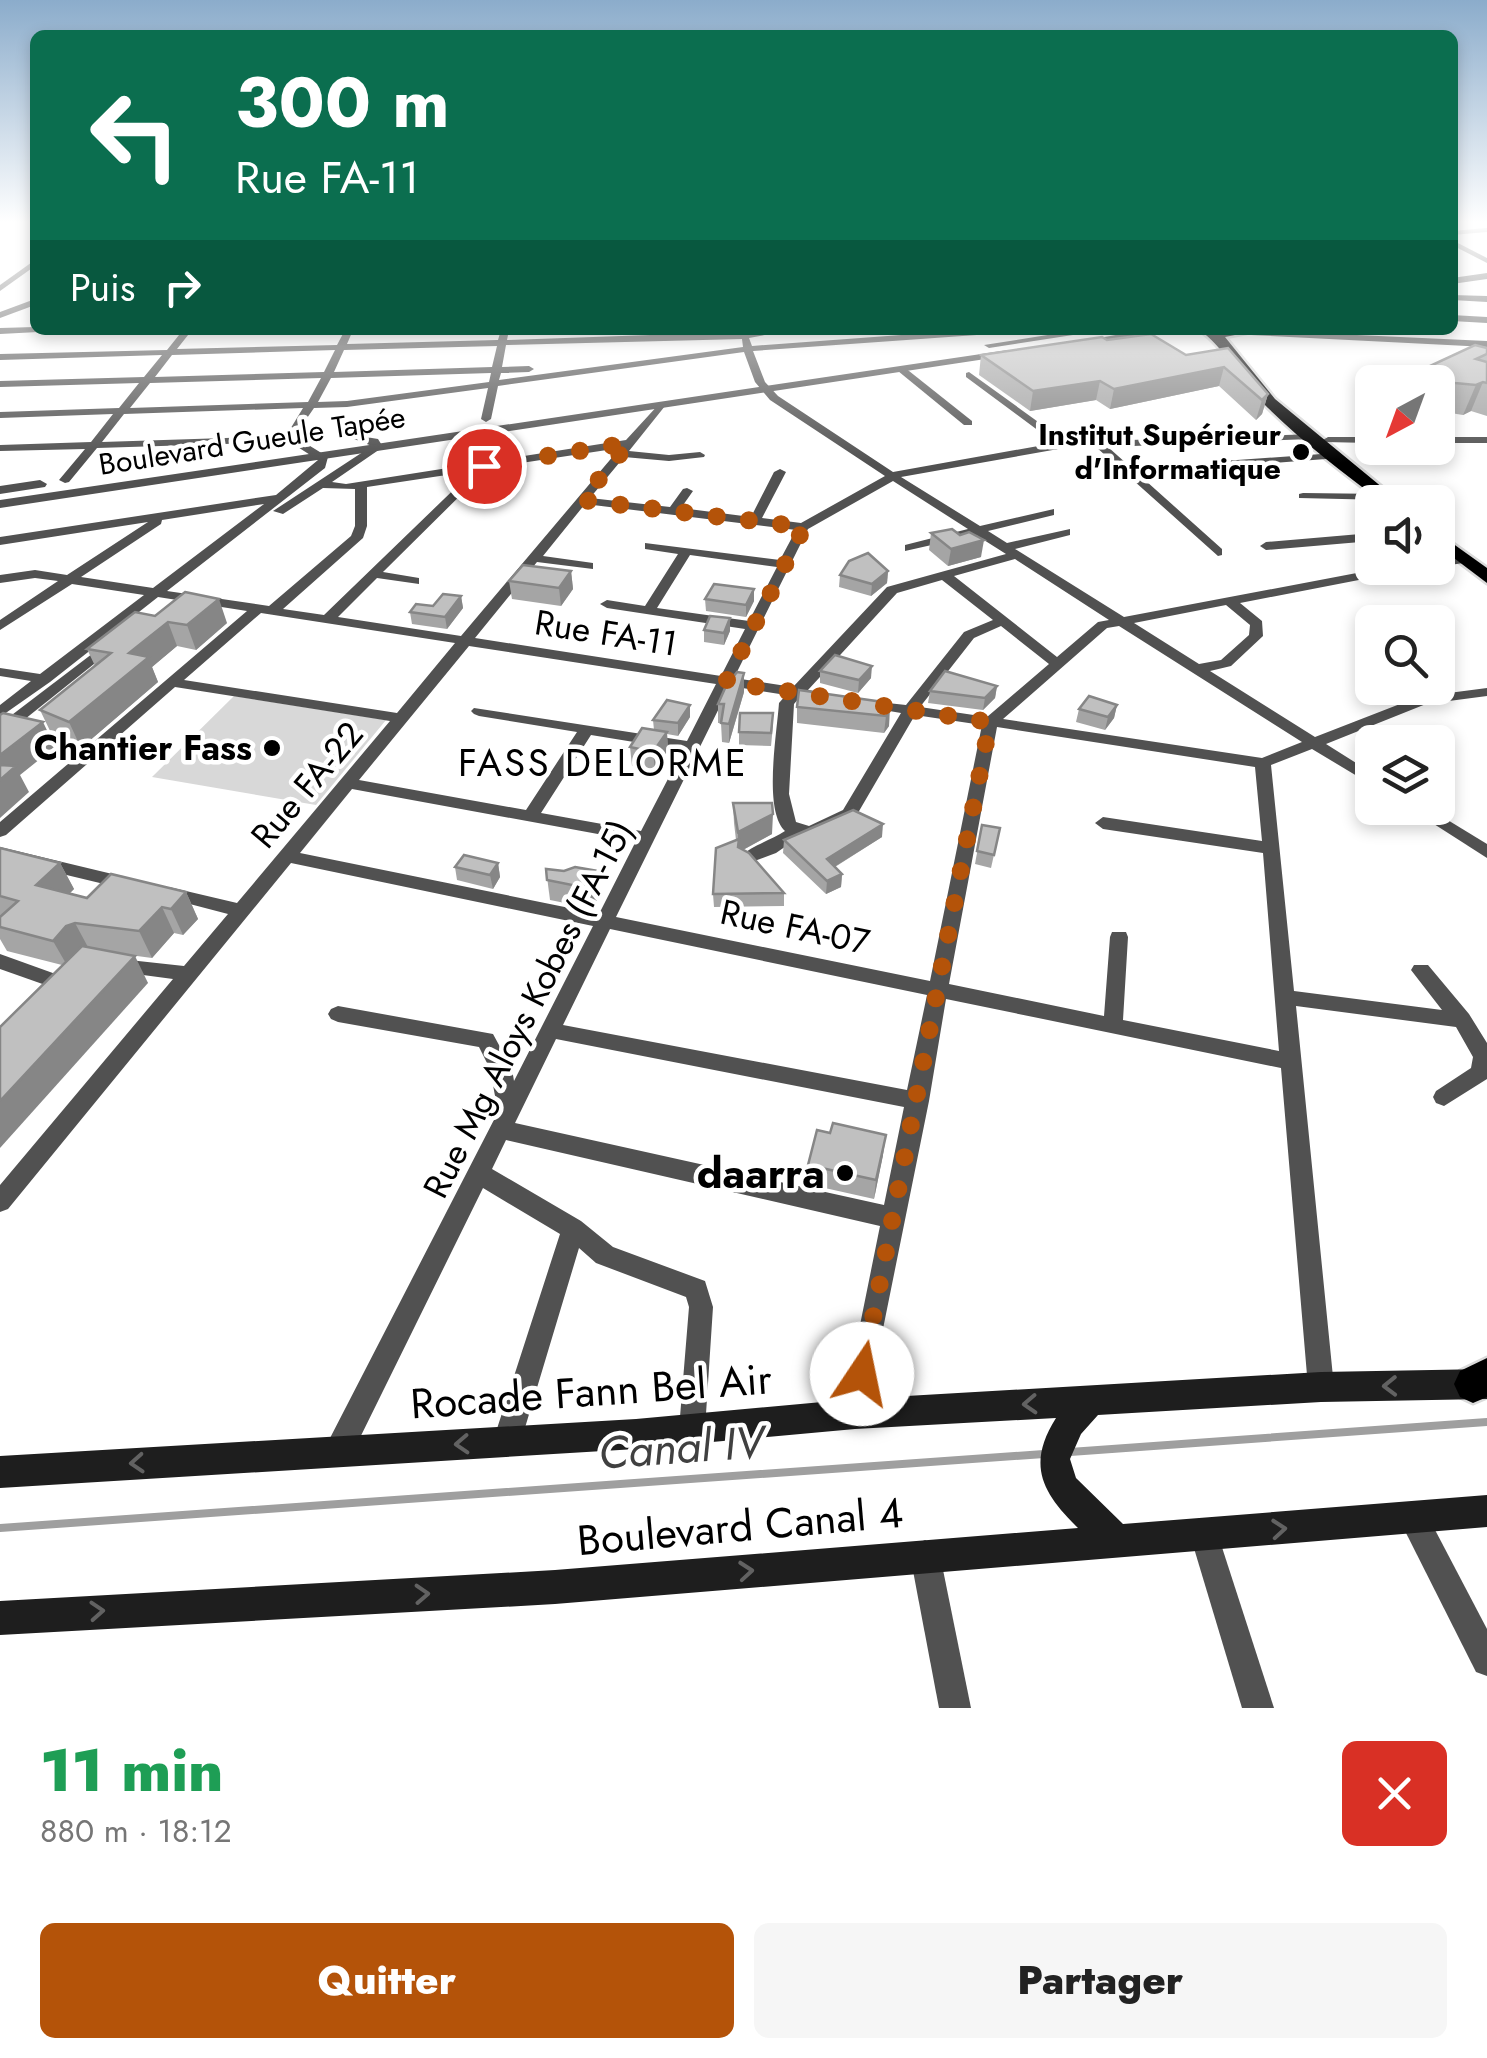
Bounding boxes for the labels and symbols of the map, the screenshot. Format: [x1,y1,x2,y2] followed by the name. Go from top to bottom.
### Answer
[1355,365,1455,465] north arrow
[96,395,408,486] street label: Boulevard Gueule Tapée
[1038,413,1282,490] place label: Institut Supérieur d'Informatique
[442,424,527,509] pin
[1290,441,1312,463] marker: Institut Supérieur d'Informatique
[531,597,681,669] street label: Rue FA-11
[239,711,375,859] street label: Rue FA-22
[34,723,252,773] place label: Chantier Fass
[458,735,748,790] district label: FASS DELORME
[261,737,283,759] marker: Chantier Fass
[411,811,645,1207] street label: Rue Mg Aloys Kobes (FA-15)
[716,887,875,967] street label: Rue FA-07
[697,1143,825,1204] place label: daarra
[834,1162,856,1184] marker: daarra
[810,1322,914,1426] position arrow
[408,1348,774,1435] street label: Rocade Fann Bel Air
[1381,1375,1396,1397] one-way arrow
[1022,1393,1038,1414] one-way arrow
[596,1409,770,1486] water label: Canal IV
[453,1433,469,1454] one-way arrow
[129,1452,145,1473] one-way arrow
[575,1482,905,1571] street label: Boulevard Canal 4
[1272,1518,1288,1540] one-way arrow
[738,1560,754,1582] one-way arrow
[414,1584,430,1605] one-way arrow
[90,1601,106,1623] one-way arrow

